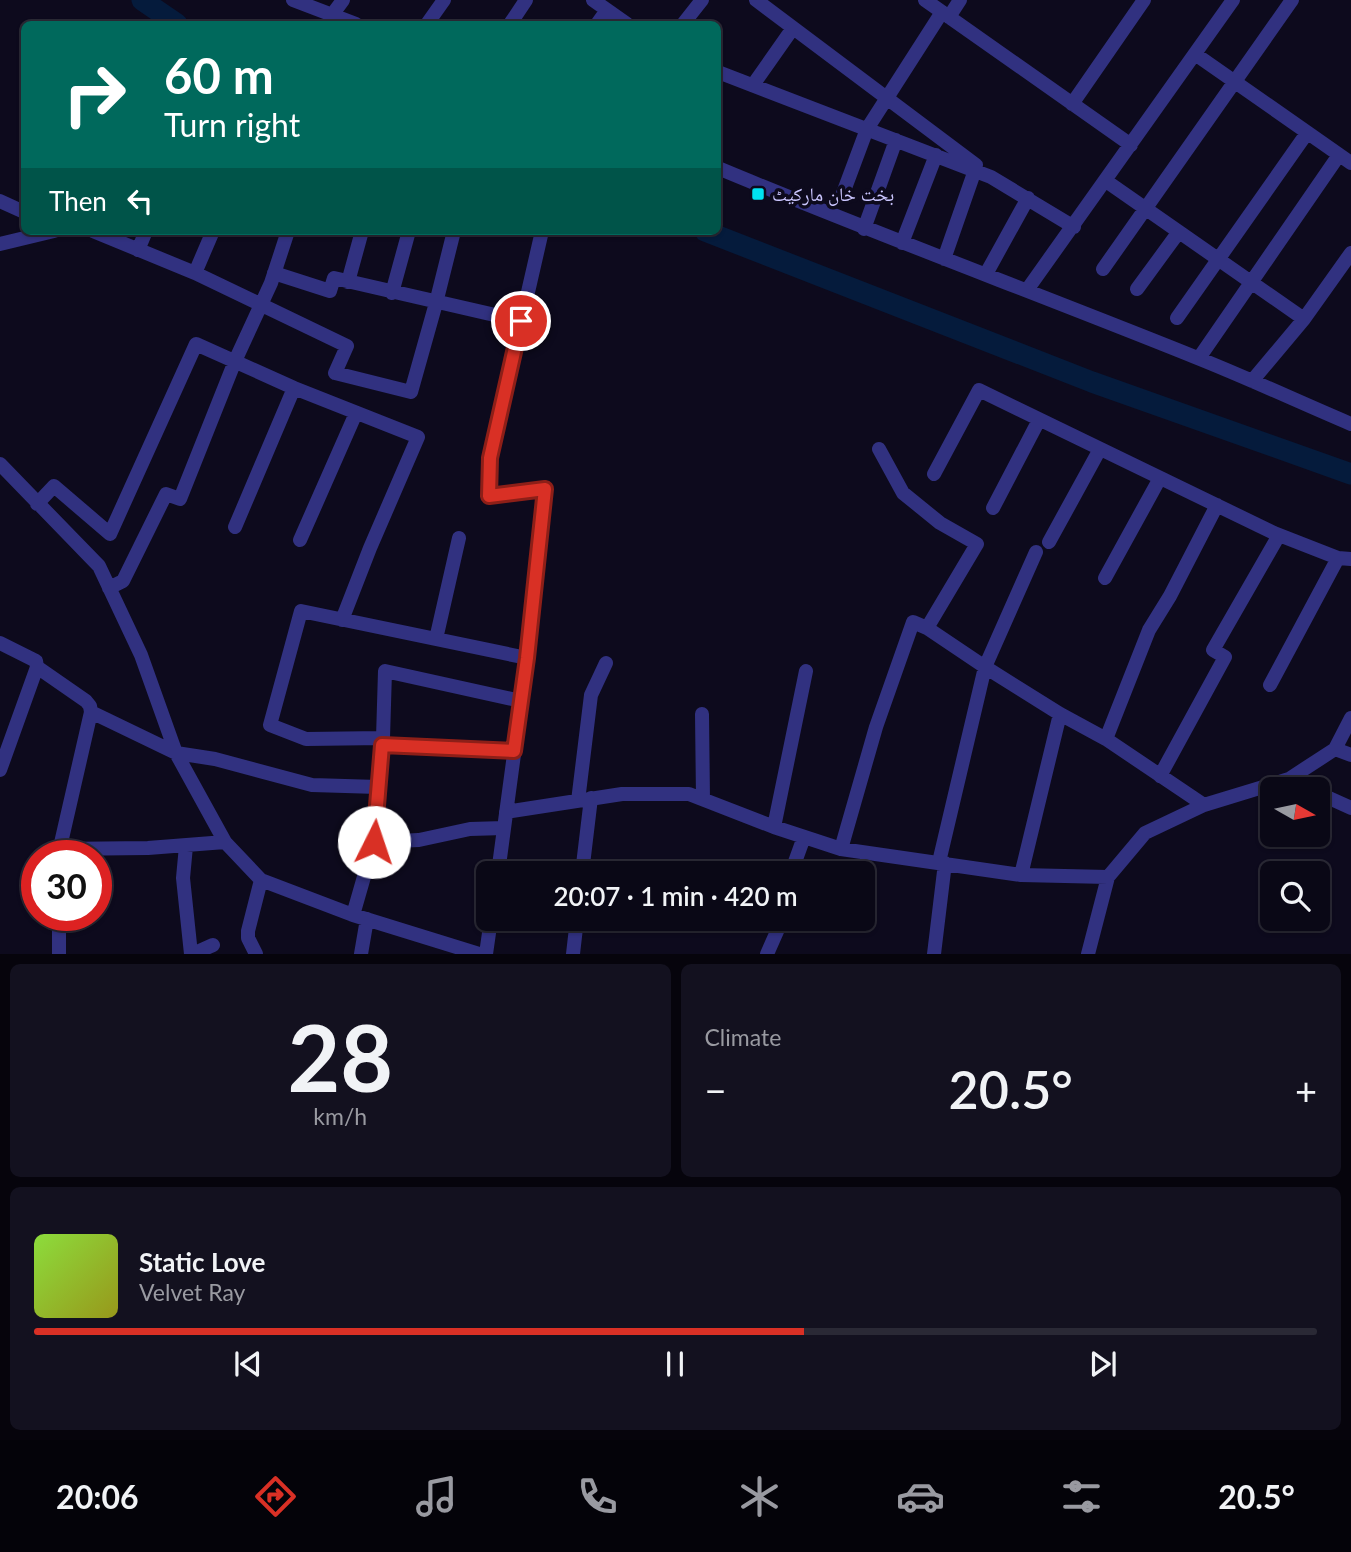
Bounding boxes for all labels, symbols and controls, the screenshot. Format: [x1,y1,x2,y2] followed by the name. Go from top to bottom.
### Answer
[164,46,274,104] text: 60 m
[49,49,140,140] icon: right
[164,105,300,144] text: Turn right
[121,182,159,220] icon: left
[772,182,894,206] place label: بخت خان مارکیٹ
[49,185,107,217] text: Then
[750,186,766,202] marker: بخت خان مارکیٹ
[491,291,551,351] pin
[502,302,540,340] icon: arrive
[1260,777,1330,847] north arrow
[1260,777,1330,931] map controls
[337,805,411,879] position arrow
[21,840,112,931] speed limit sign: 30
[1260,861,1330,931] button: search
[553,880,798,912] text: 20:07 · 1 min · 420 m
[287,1002,393,1111] text: 28
[705,1023,781,1051] text: Climate
[949,1058,1073,1120] text: 20.5°
[705,1067,727,1113] text: −
[1295,1067,1317,1113] text: +
[313,1102,367,1130] text: km/h
[139,1246,266,1278] text: Static Love
[139,1278,245,1306] text: Velvet Ray
[229,1345,267,1383] icon: previous
[656,1345,694,1383] icon: pause
[1084,1345,1122,1383] icon: next
[251,1472,300,1521] icon: directions
[412,1472,461,1521] icon: music
[573,1472,622,1521] icon: phone
[735,1472,784,1521] icon: climate
[896,1472,945,1521] icon: car
[1057,1472,1106,1521] icon: filters
[56,1477,139,1516] text: 20:06
[1218,1477,1295,1516] text: 20.5°

